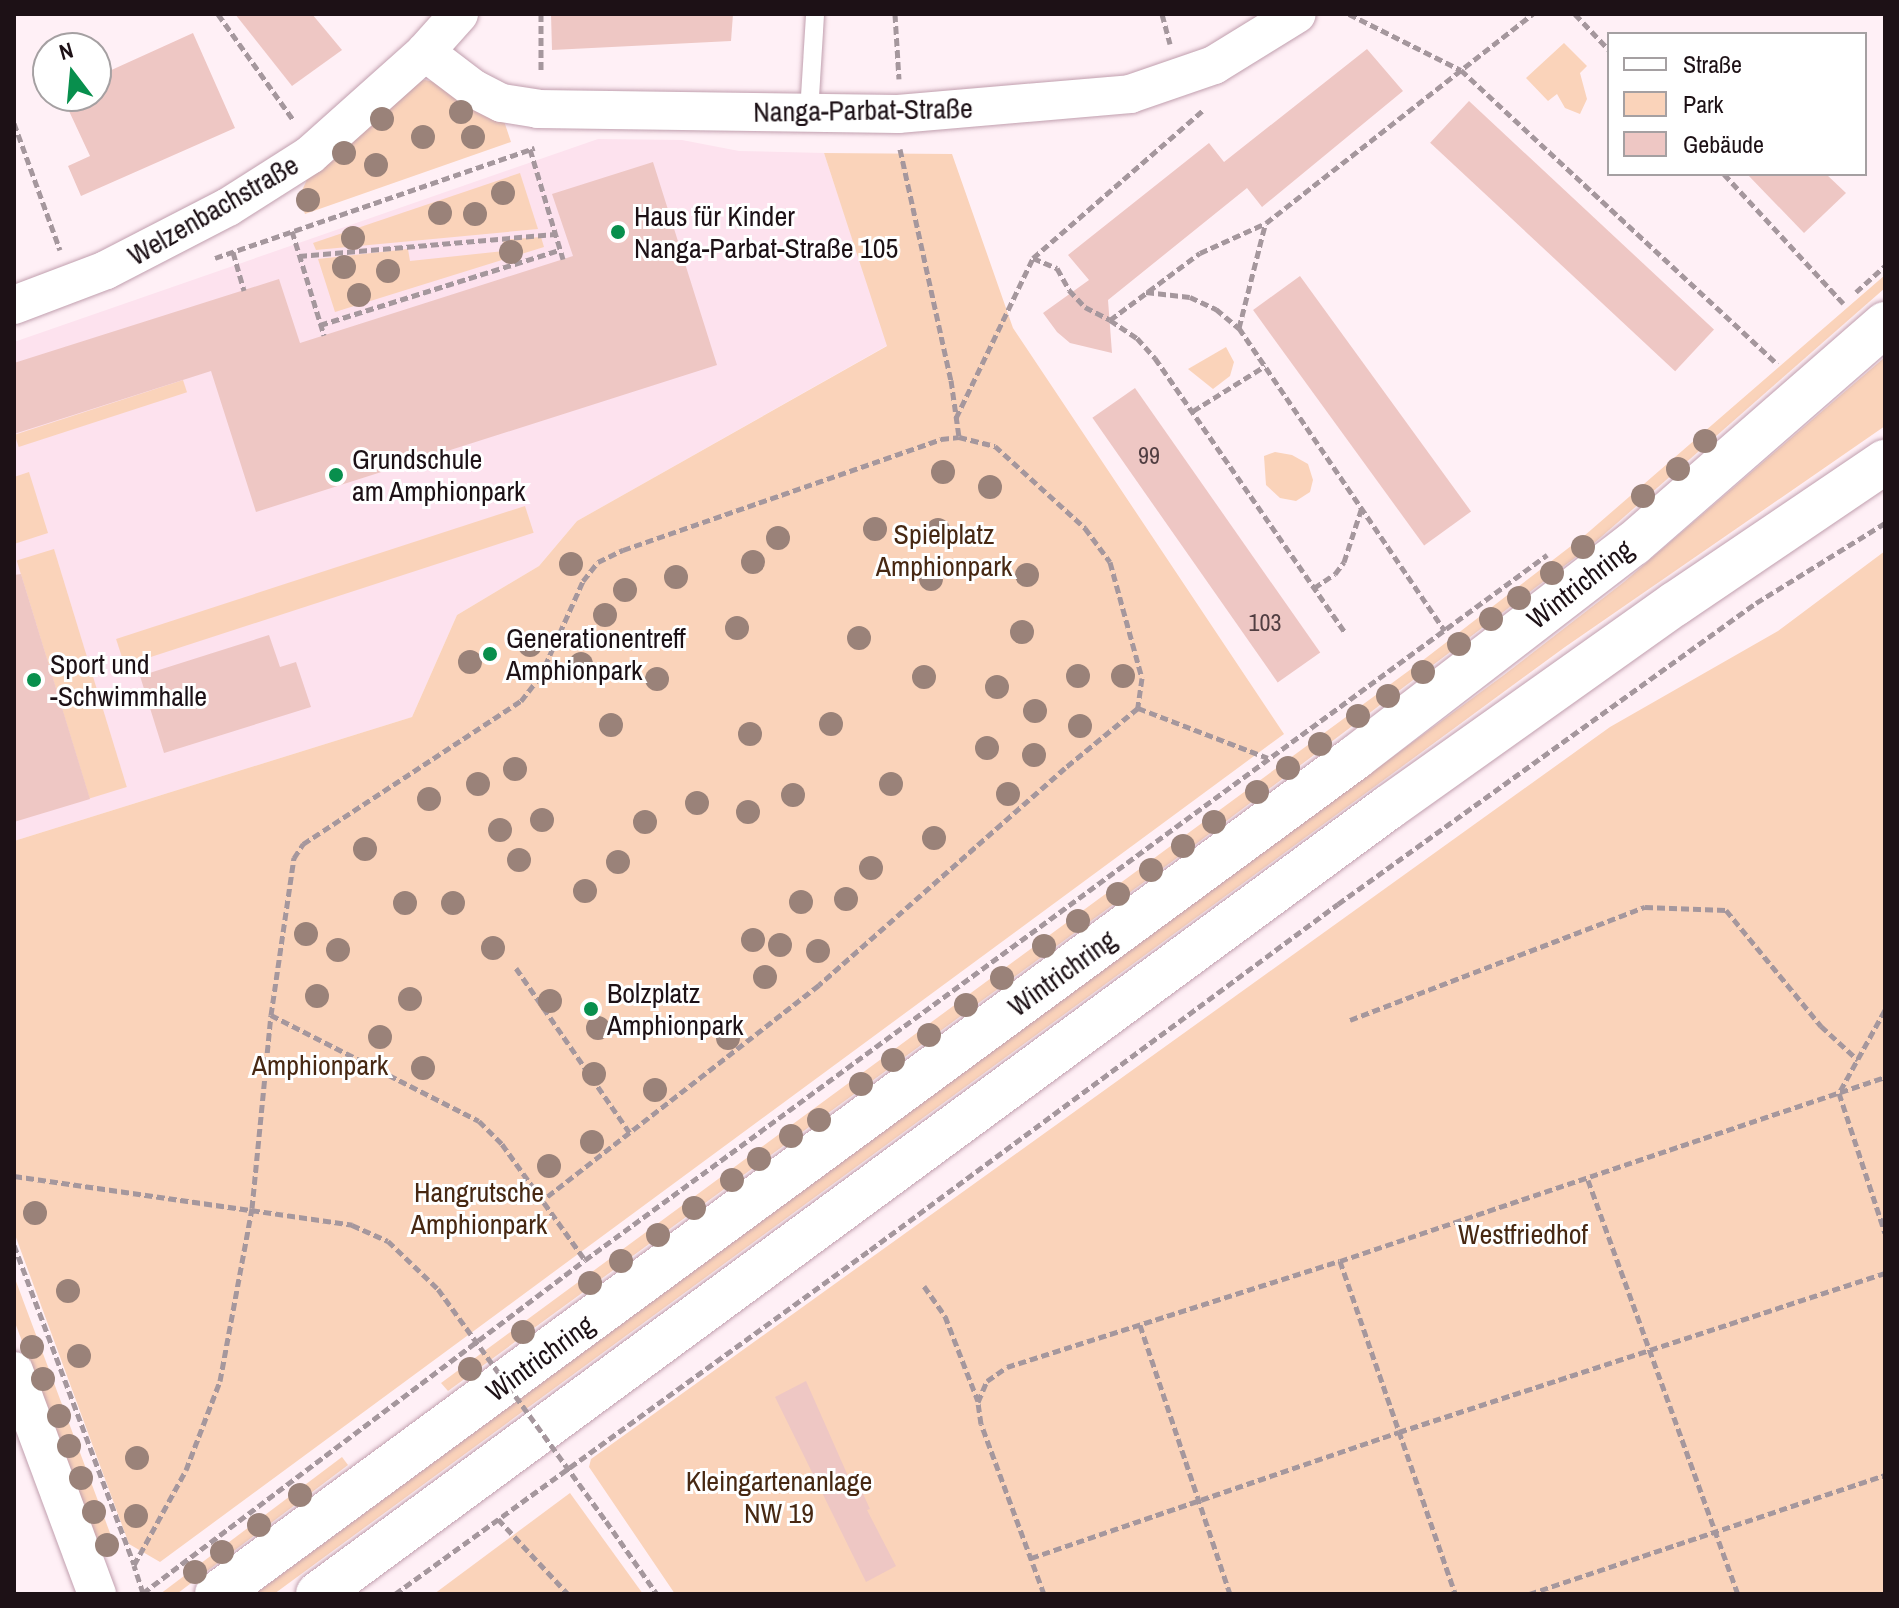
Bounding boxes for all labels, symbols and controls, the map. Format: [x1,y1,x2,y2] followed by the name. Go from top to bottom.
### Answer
[32,32,112,112] north arrow
[1607,32,1867,176] legend
[56,35,76,67] text: N
[1683,48,1742,80] text: Straße
[1683,88,1723,120] text: Park
[753,91,973,129] street label: Nanga-Parbat-Straße
[1683,128,1764,160] text: Gebäude
[122,148,304,272] street label: Welzenbachstraße
[634,199,898,265] place label: Haus für Kinder Nanga-Parbat-Straße 105
[609,223,627,241] marker: Haus für Kinder Nanga-Parbat-Straße 105
[352,442,527,508] place label: Grundschule am Amphionpark
[1138,442,1160,470] house number: 99
[327,466,345,484] marker: Grundschule am Amphionpark
[876,517,1012,583] park label: Spielplatz Amphionpark
[1520,532,1640,636] street label: Wintrichring
[1249,609,1281,637] house number: 103
[506,621,686,687] place label: Generationentreff Amphionpark
[481,645,499,663] marker: Generationentreff Amphionpark
[50,647,207,713] place label: Sport und -Schwimmhalle
[25,671,43,689] marker: Sport und -Schwimmhalle
[1002,923,1122,1023] street label: Wintrichring
[607,976,744,1042] place label: Bolzplatz Amphionpark
[582,1000,600,1018] marker: Bolzplatz Amphionpark
[252,1048,388,1082] park label: Amphionpark
[411,1175,547,1241] park label: Hangrutsche Amphionpark
[1458,1217,1588,1251] park label: Westfriedhof
[480,1308,600,1408] street label: Wintrichring
[686,1464,872,1530] park label: Kleingartenanlage NW 19

